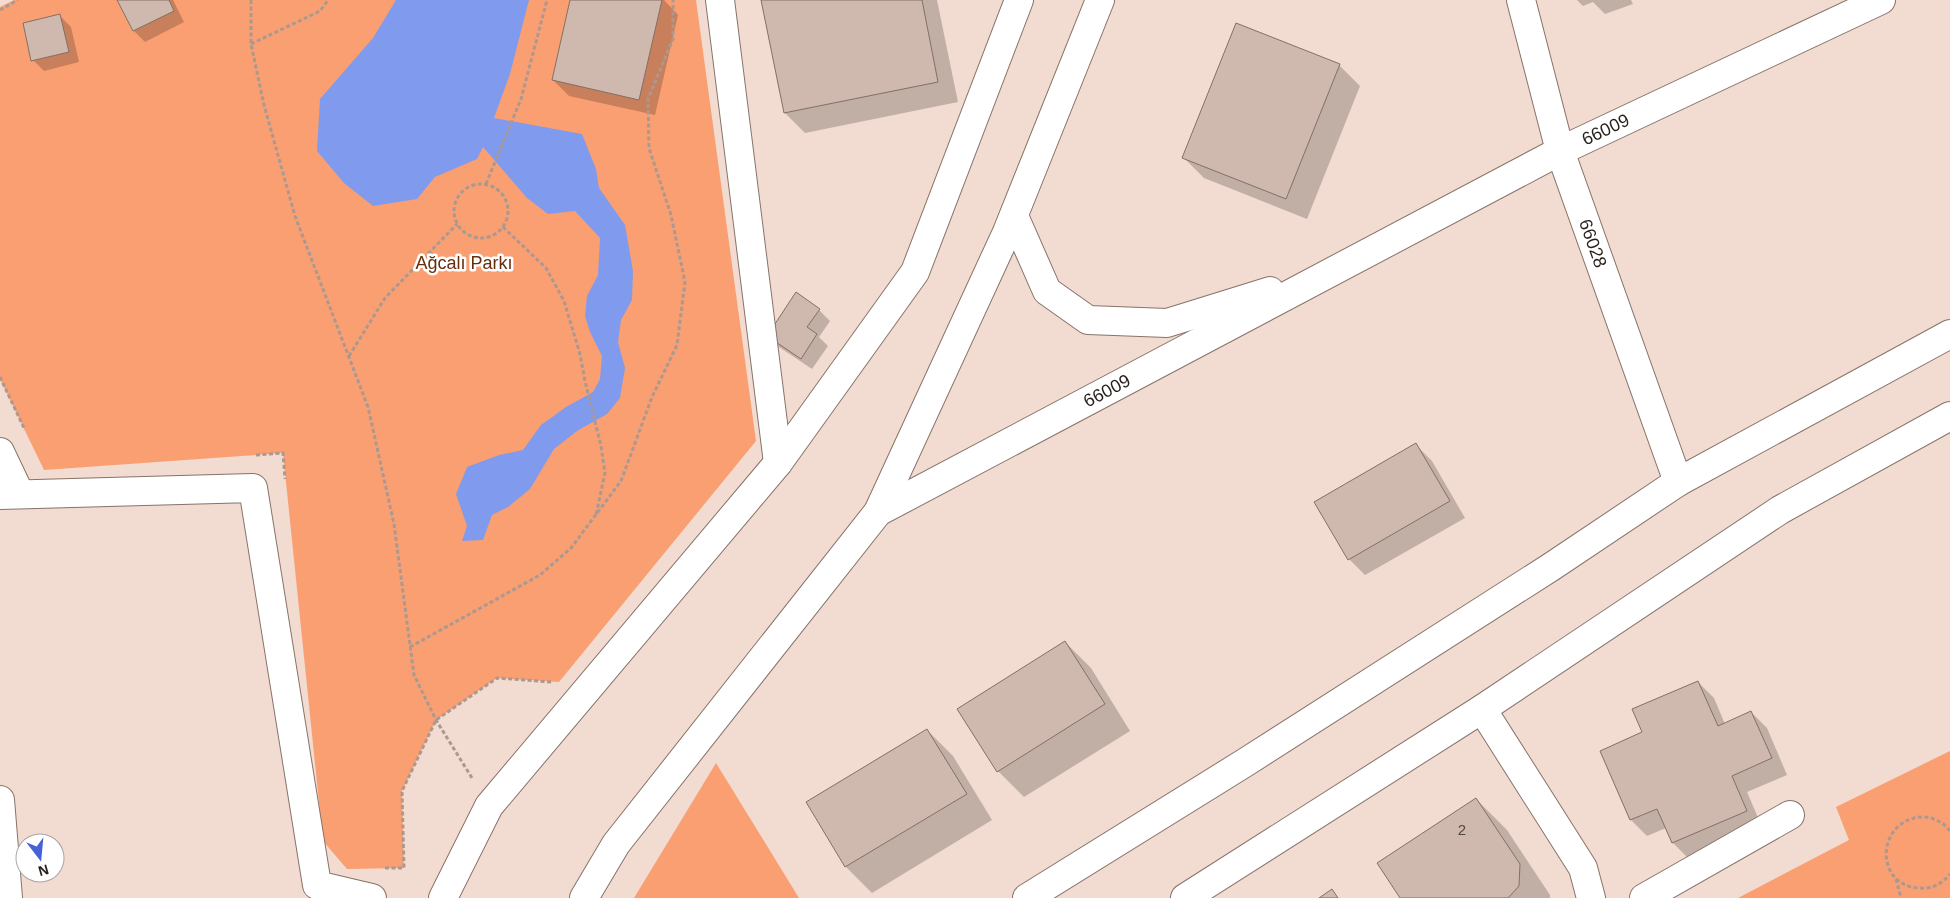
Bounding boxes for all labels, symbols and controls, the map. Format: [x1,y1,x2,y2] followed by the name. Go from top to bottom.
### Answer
[1579,110,1632,149] street label: 66009
[1575,216,1611,270] street label: 66028
[415,253,513,273] park label: Ağcalı Parkı
[1080,370,1134,411] street label: 66009
[1458,821,1466,838] house number: 2
[15,833,65,883] north arrow
[37,861,51,880] text: N

